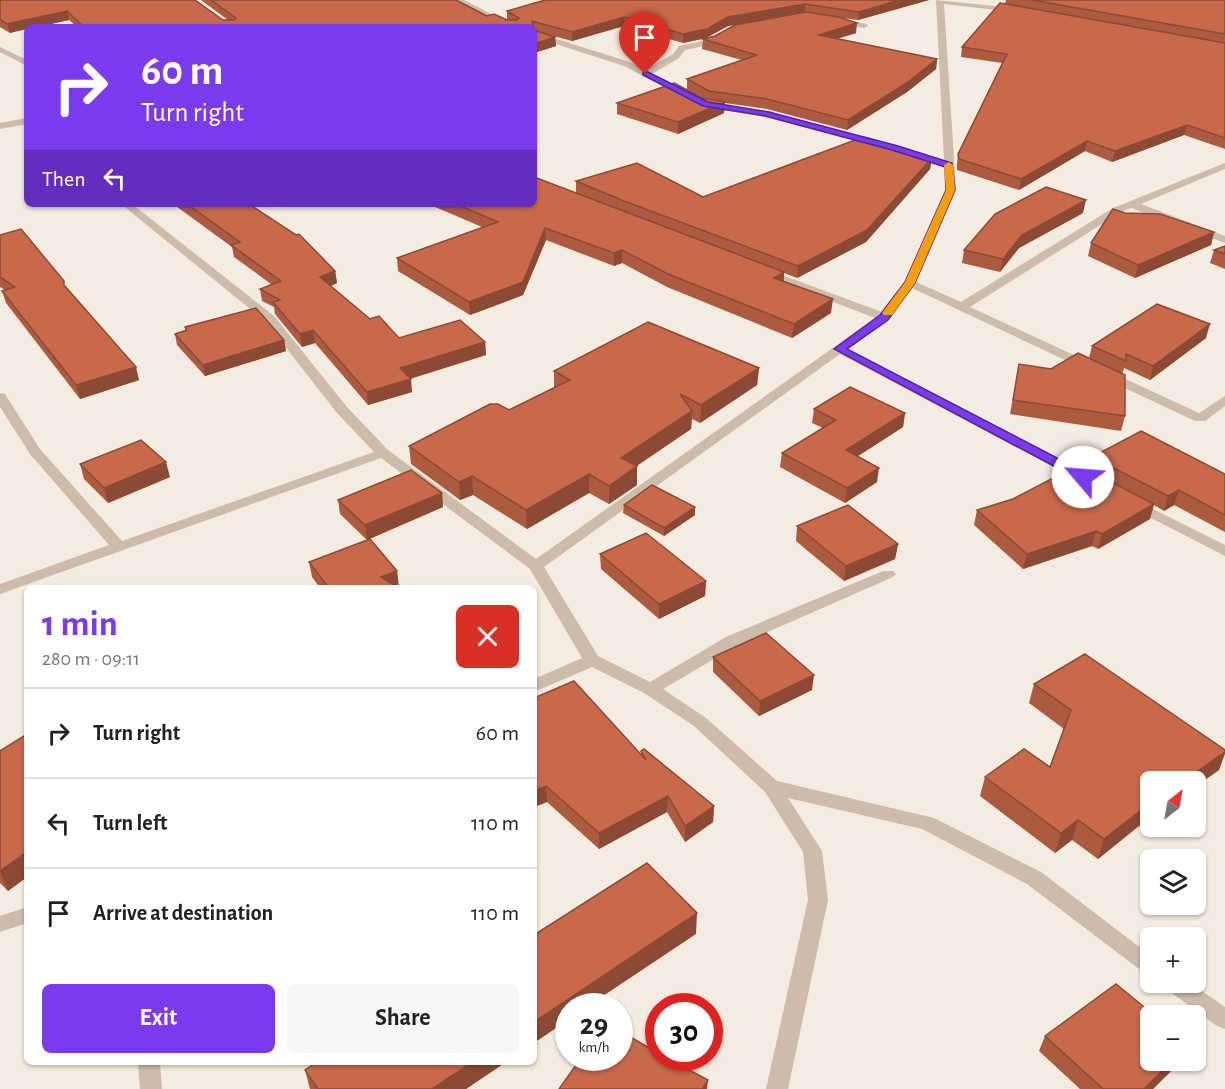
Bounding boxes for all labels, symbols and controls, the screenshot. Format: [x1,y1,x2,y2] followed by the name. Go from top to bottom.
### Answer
[619,12,670,74] pin
[628,21,661,54] icon: arrive
[42,48,120,126] icon: right
[141,50,223,92] text: 60 m
[141,99,244,126] text: Turn right
[98,162,131,195] icon: left
[42,168,86,190] text: Then
[1051,445,1115,509] position arrow
[456,605,519,668] button: close
[42,606,118,642] text: 1 min
[42,649,140,669] text: 280 m · 09:11
[42,717,75,750] icon: right
[93,722,180,744] text: Turn right
[476,722,519,744] text: 60 m
[1140,771,1206,837] north arrow
[1140,771,1206,1071] map controls
[42,807,75,840] icon: left
[93,812,167,834] text: Turn left
[471,812,519,834] text: 110 m
[1140,849,1206,915] button: layers
[42,897,75,930] icon: arrive
[93,902,273,924] text: Arrive at destination
[471,902,519,924] text: 110 m
[1140,927,1206,993] button: +
[42,984,275,1053] button: Exit
[287,984,519,1053] button: Share
[645,993,723,1071] speed limit sign: 30
[1140,1005,1206,1071] button: −
[580,1010,608,1040] text: 29
[579,1040,609,1055] text: km/h

